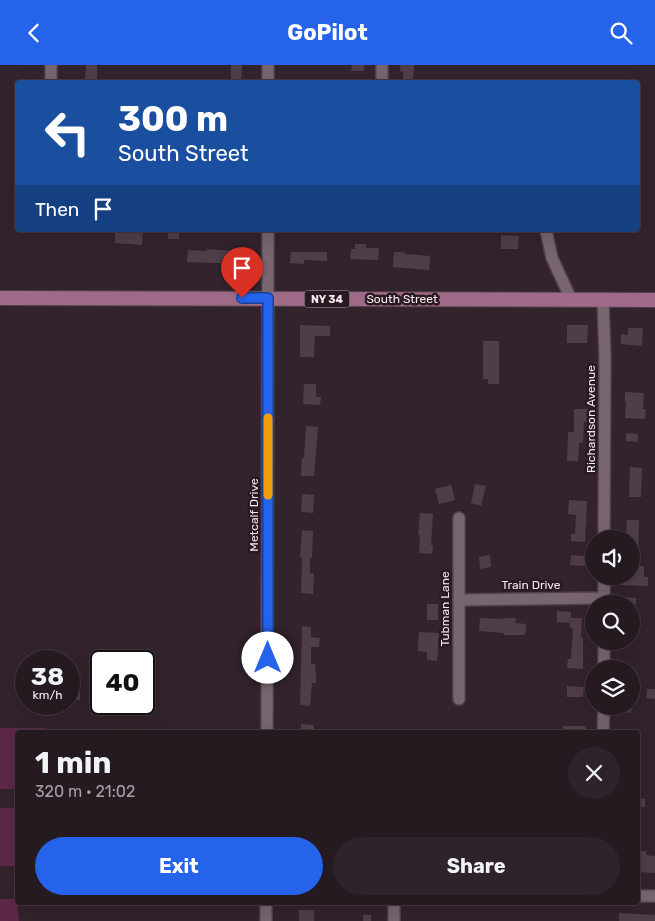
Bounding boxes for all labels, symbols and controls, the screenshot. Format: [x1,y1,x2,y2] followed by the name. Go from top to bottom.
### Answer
[20,19,48,47] icon: back
[287,19,368,46] text: GoPilot
[607,19,635,47] icon: search
[118,98,228,140] text: 300 m
[35,100,100,165] icon: left
[118,140,249,167] text: South Street
[89,195,117,223] icon: arrive
[35,198,79,221] text: Then
[221,247,263,298] pin
[228,254,256,282] icon: arrive
[304,290,350,307] road number: NY 34
[366,292,438,306] street label: South Street
[584,365,598,473] street label: Richardson Avenue
[247,478,261,552] street label: Metcalf Drive
[585,530,640,715] map controls
[585,530,640,585] button: sound
[438,571,452,647] street label: Tubman Lane
[501,578,561,592] street label: Train Drive
[585,595,640,650] button: search
[241,631,293,683] position arrow
[90,650,155,715] speed limit sign: 40
[585,660,640,715] button: layers
[31,662,64,691] text: 38
[33,688,62,702] text: km/h
[35,745,112,781] text: 1 min
[568,747,620,799] button: close
[35,782,135,801] text: 320 m · 21:02
[35,837,323,895] button: Exit
[333,837,620,895] button: Share

